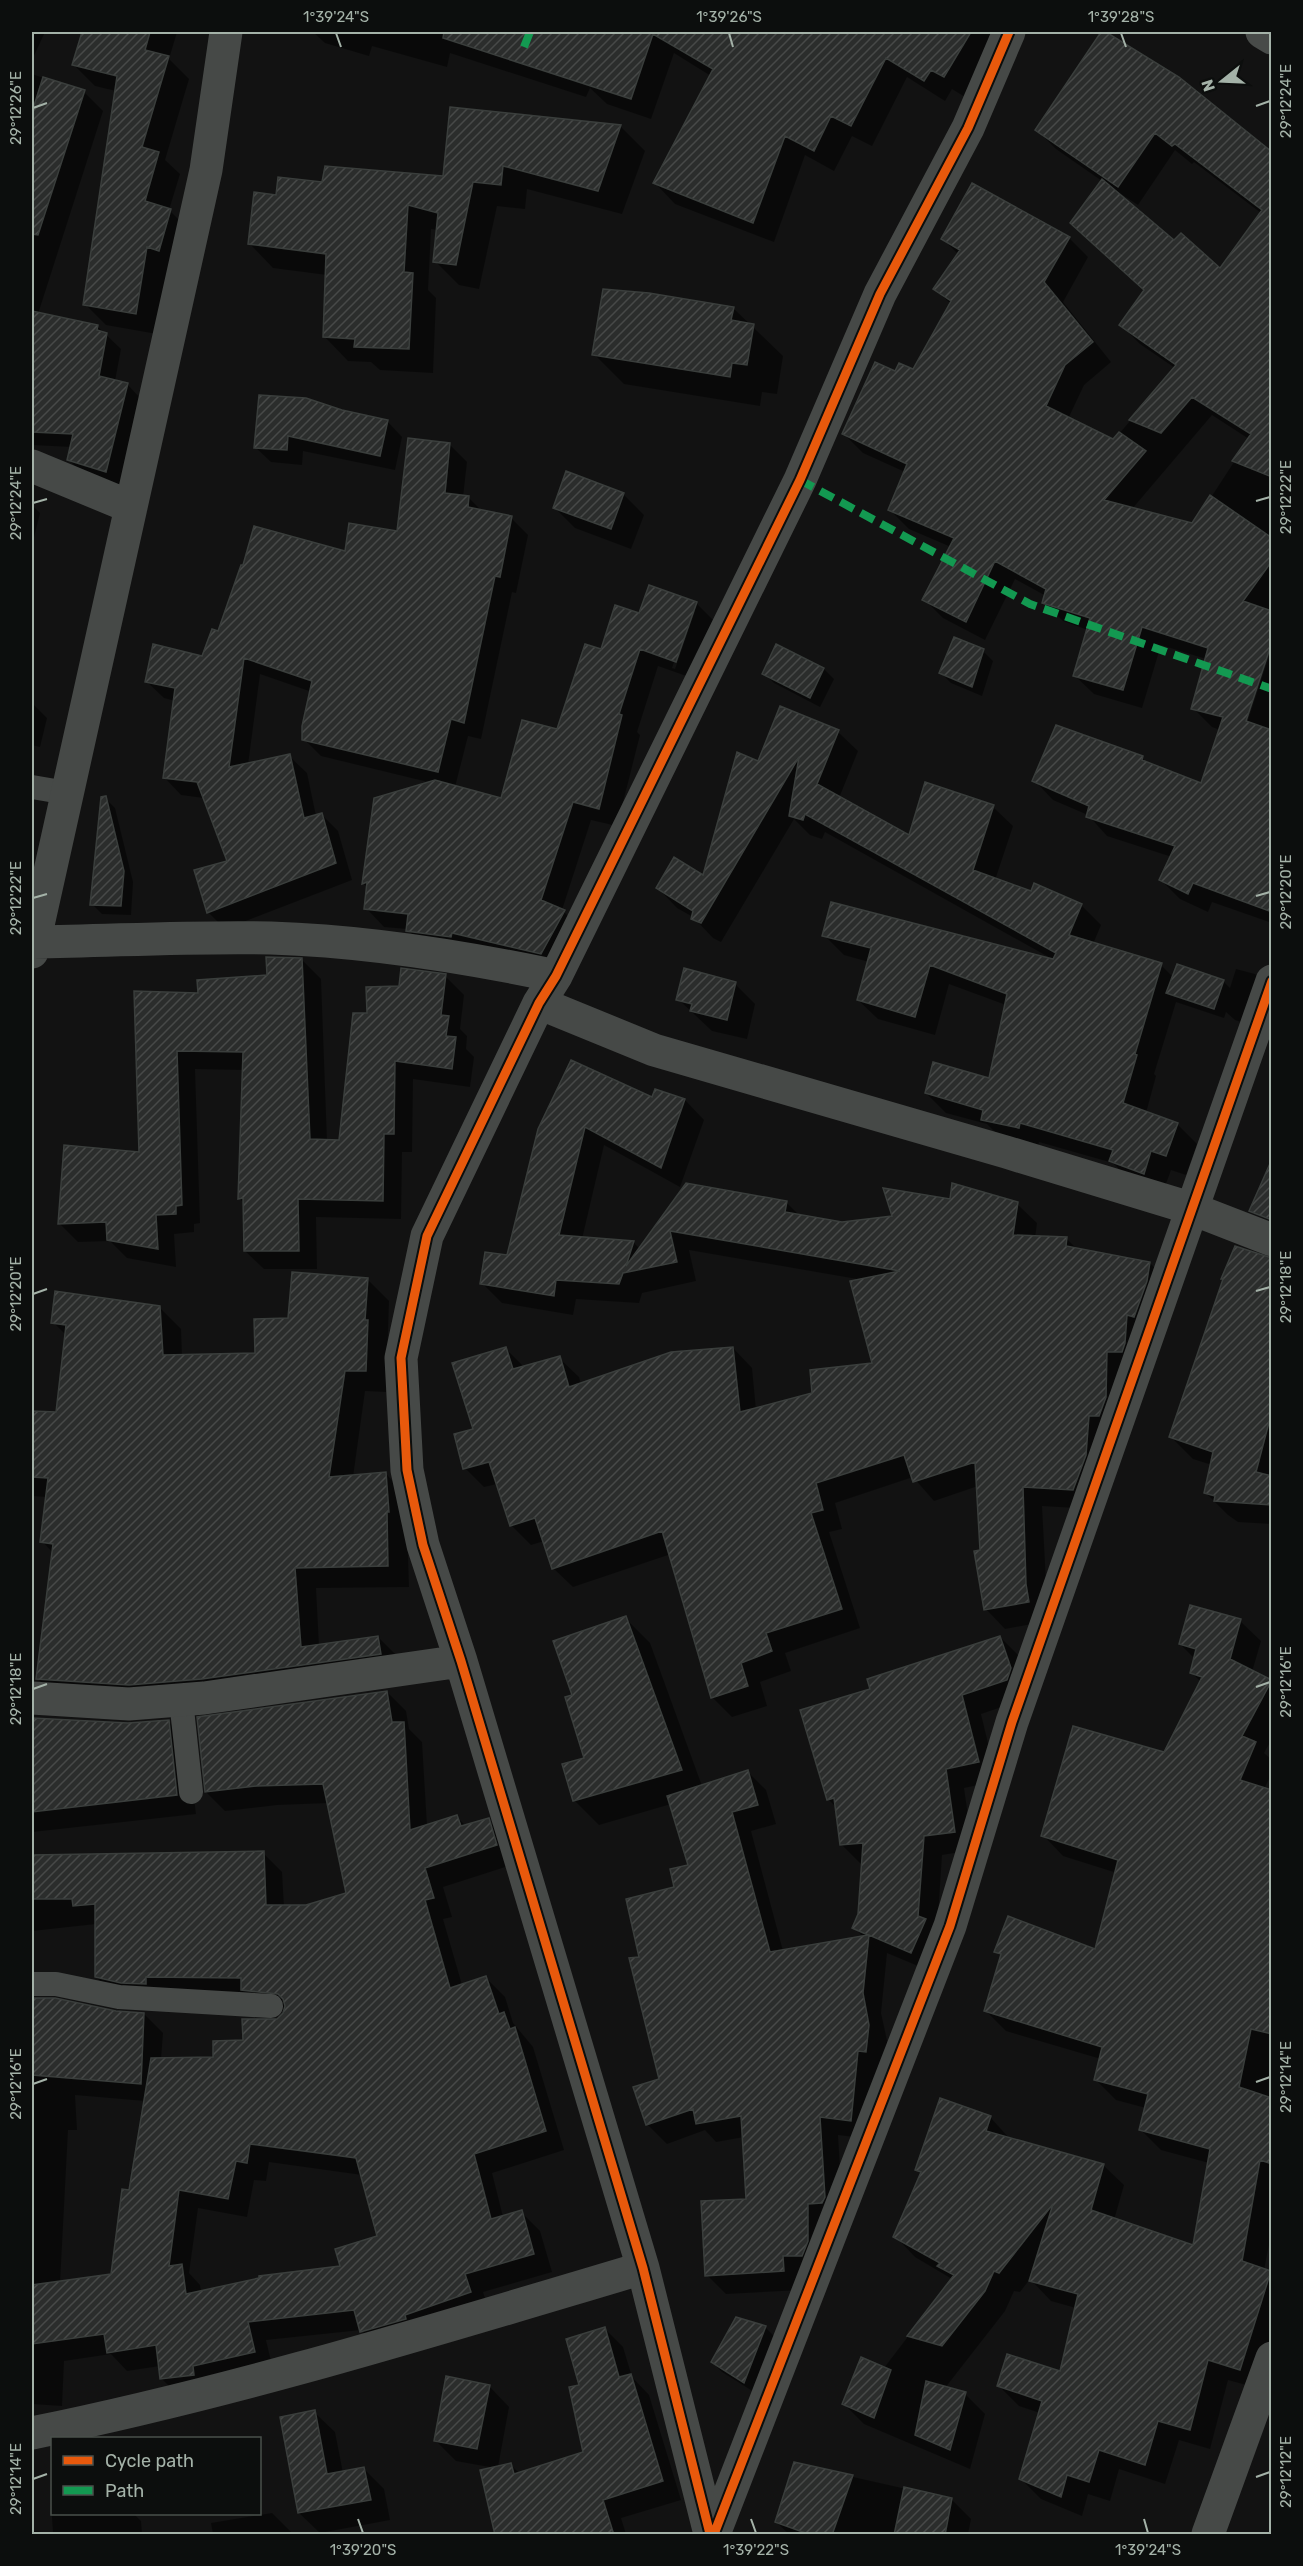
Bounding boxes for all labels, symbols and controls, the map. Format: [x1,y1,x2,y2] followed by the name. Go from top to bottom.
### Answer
[303,8,369,26] text: 1°39'24"S
[696,8,762,26] text: 1°39'26"S
[1088,8,1154,26] text: 1°39'28"S
[1192,51,1252,111] north arrow
[1277,64,1295,138] text: 29°12'24"E
[7,71,25,145] text: 29°12'26"E
[1197,77,1219,94] text: N
[1277,460,1295,534] text: 29°12'22"E
[7,466,25,540] text: 29°12'24"E
[1277,854,1295,930] text: 29°12'20"E
[7,861,25,935] text: 29°12'22"E
[1277,1251,1295,1323] text: 29°12'18"E
[7,1256,25,1332] text: 29°12'20"E
[1277,1646,1295,1718] text: 29°12'16"E
[7,1653,25,1725] text: 29°12'18"E
[1277,2041,1295,2113] text: 29°12'14"E
[7,2048,25,2120] text: 29°12'16"E
[1277,2436,1295,2508] text: 29°12'12"E
[51,2437,261,2515] legend
[7,2443,25,2515] text: 29°12'14"E
[105,2450,194,2472] text: Cycle path
[105,2480,144,2502] text: Path
[330,2541,396,2559] text: 1°39'20"S
[723,2541,789,2559] text: 1°39'22"S
[1115,2541,1181,2559] text: 1°39'24"S

